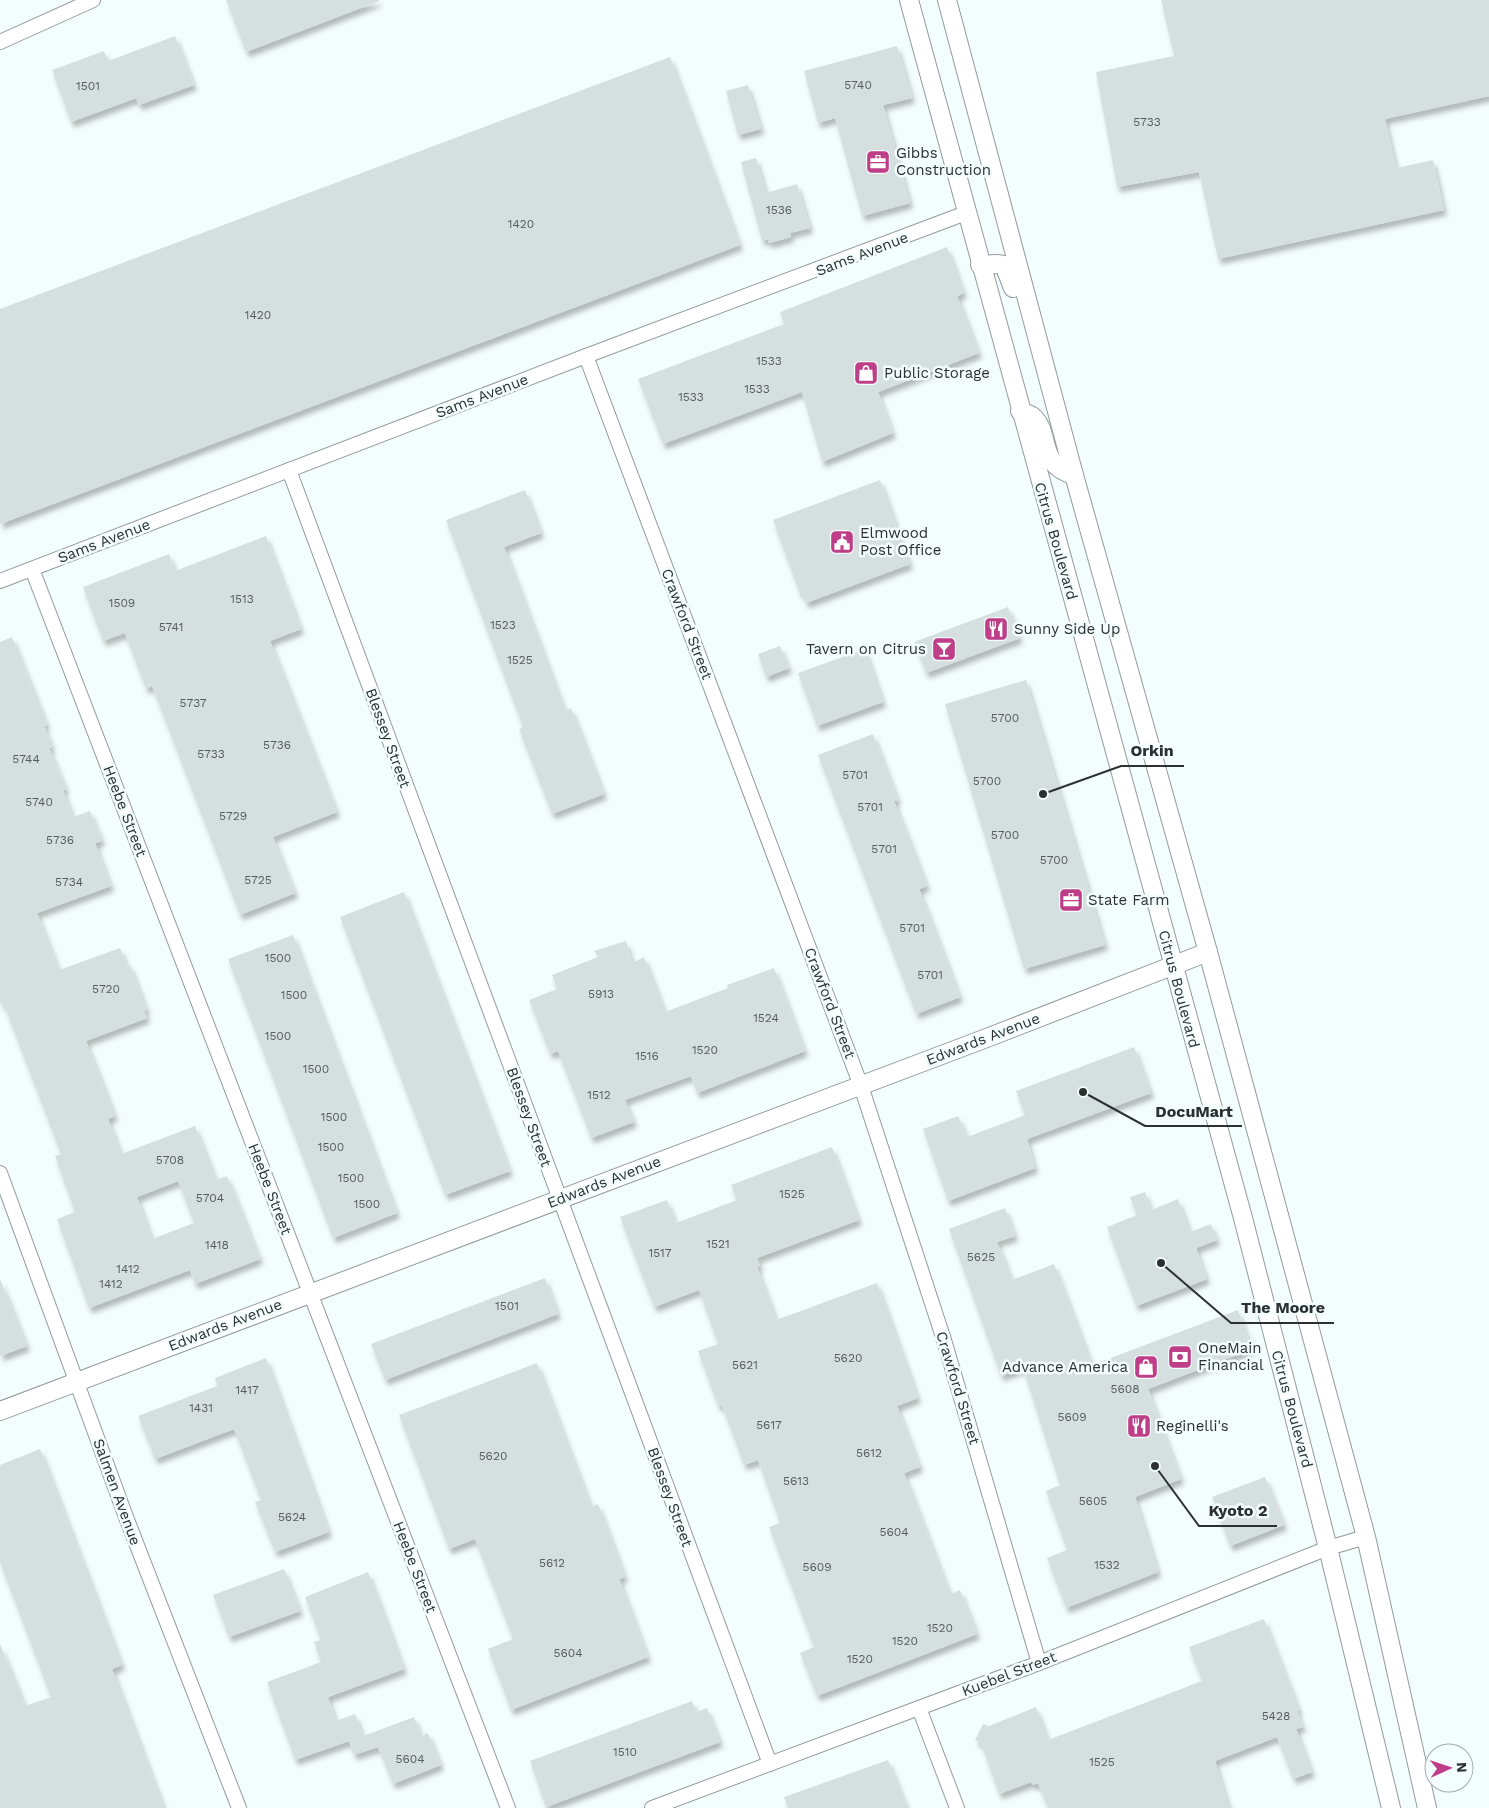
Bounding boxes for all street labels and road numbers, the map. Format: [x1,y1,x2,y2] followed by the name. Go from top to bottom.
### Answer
[813,228,911,280] street label: Sams Avenue
[433,370,531,422] street label: Sams Avenue
[1031,480,1081,602] street label: Citrus Boulevard
[55,515,153,567] street label: Sams Avenue
[658,566,717,683] street label: Crawford Street
[362,686,415,791] street label: Blessey Street
[99,763,151,860] street label: Heebe Street
[1155,928,1203,1050] street label: Citrus Boulevard
[801,945,860,1062] street label: Crawford Street
[924,1009,1042,1069] street label: Edwards Avenue
[503,1065,556,1170] street label: Blessey Street
[244,1141,296,1238] street label: Heebe Street
[545,1152,663,1212] street label: Edwards Avenue
[166,1295,284,1355] street label: Edwards Avenue
[932,1329,984,1447] street label: Crawford Street
[1268,1348,1316,1470] street label: Citrus Boulevard
[89,1436,145,1548] street label: Salmen Avenue
[644,1445,697,1550] street label: Blessey Street
[389,1519,441,1616] street label: Heebe Street
[959,1647,1059,1700] street label: Kuebel Street

